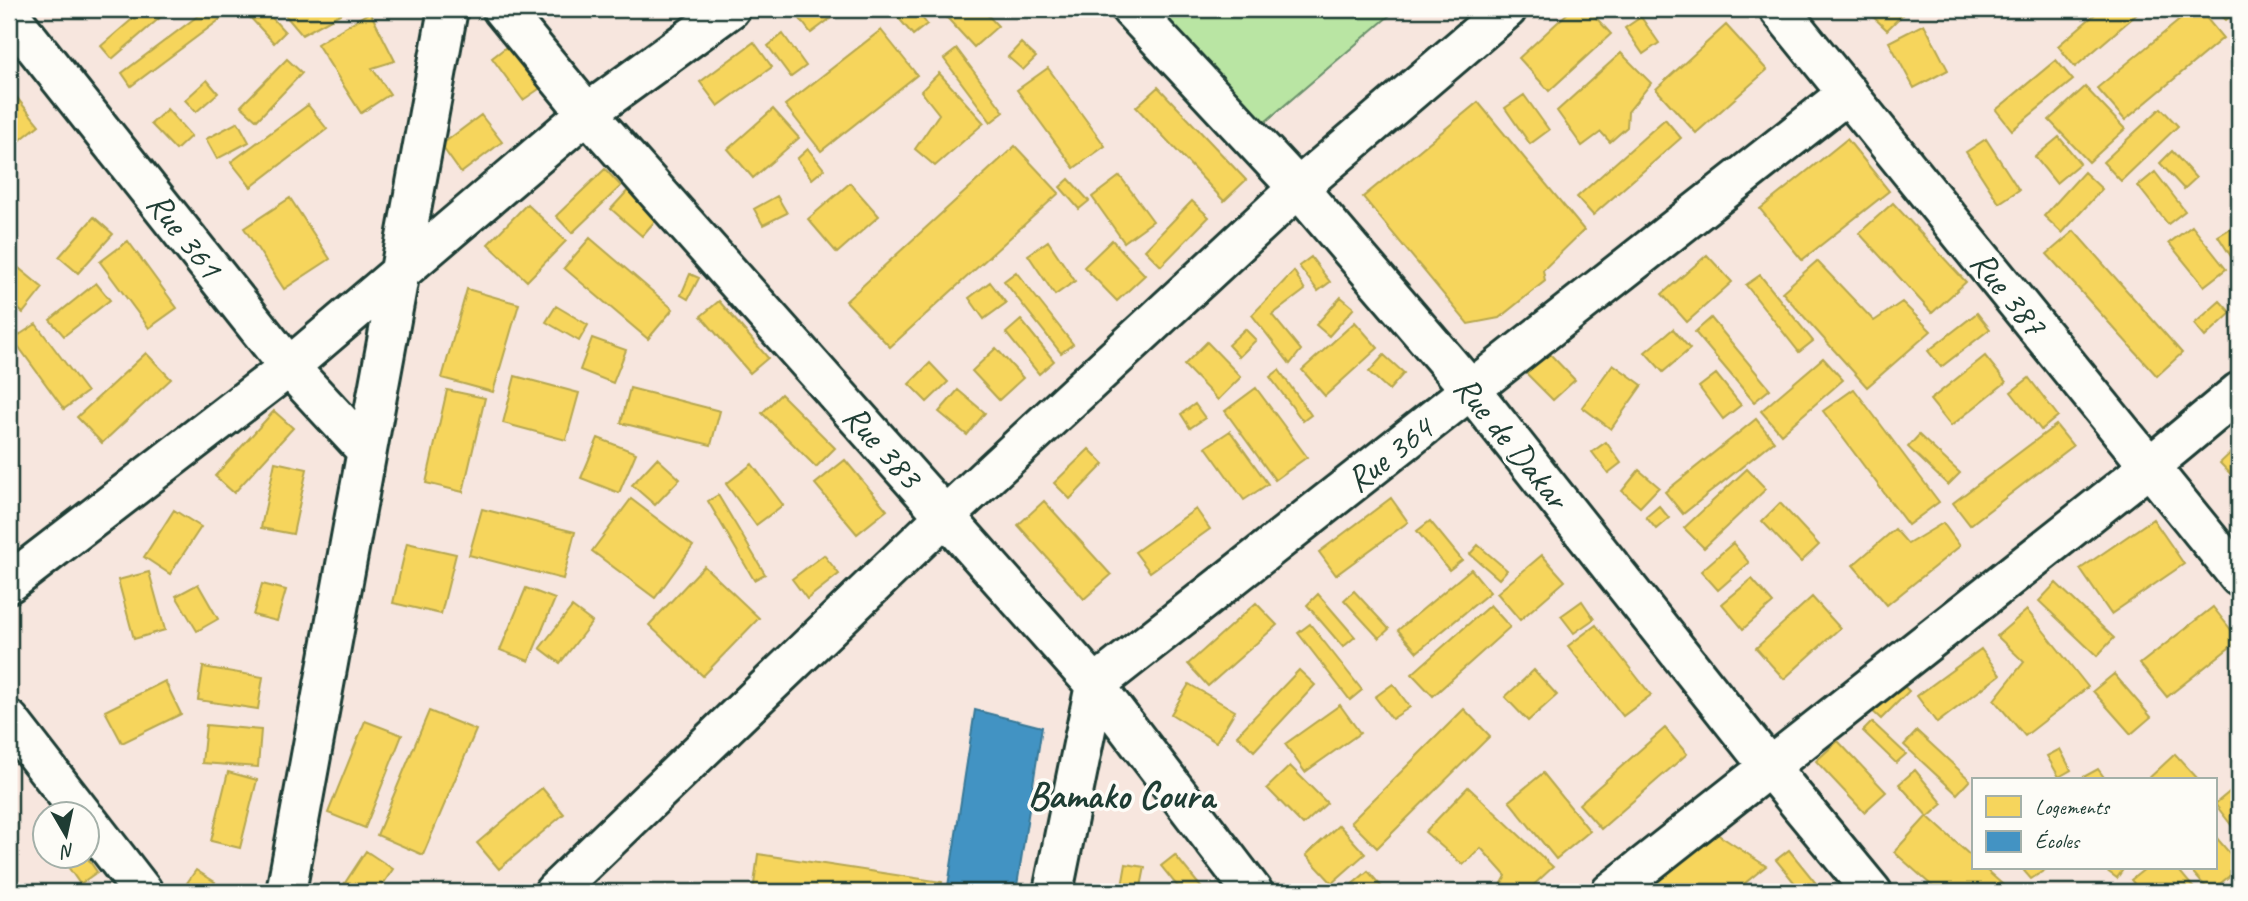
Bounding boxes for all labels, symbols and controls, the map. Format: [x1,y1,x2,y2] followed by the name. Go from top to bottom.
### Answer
[137,183,234,289] street label: Rue 361
[1960,241,2058,347] street label: Rue 387
[1444,366,1581,520] street label: Rue de Dakar
[833,395,934,499] street label: Rue 383
[1337,405,1444,502] street label: Rue 364
[1028,772,1217,819] district label: Bamako Coura
[1972,778,2216,870] legend
[2035,794,2111,820] text: Logements
[32,800,102,870] north arrow
[2035,828,2081,854] text: Écoles
[58,838,76,864] text: N

